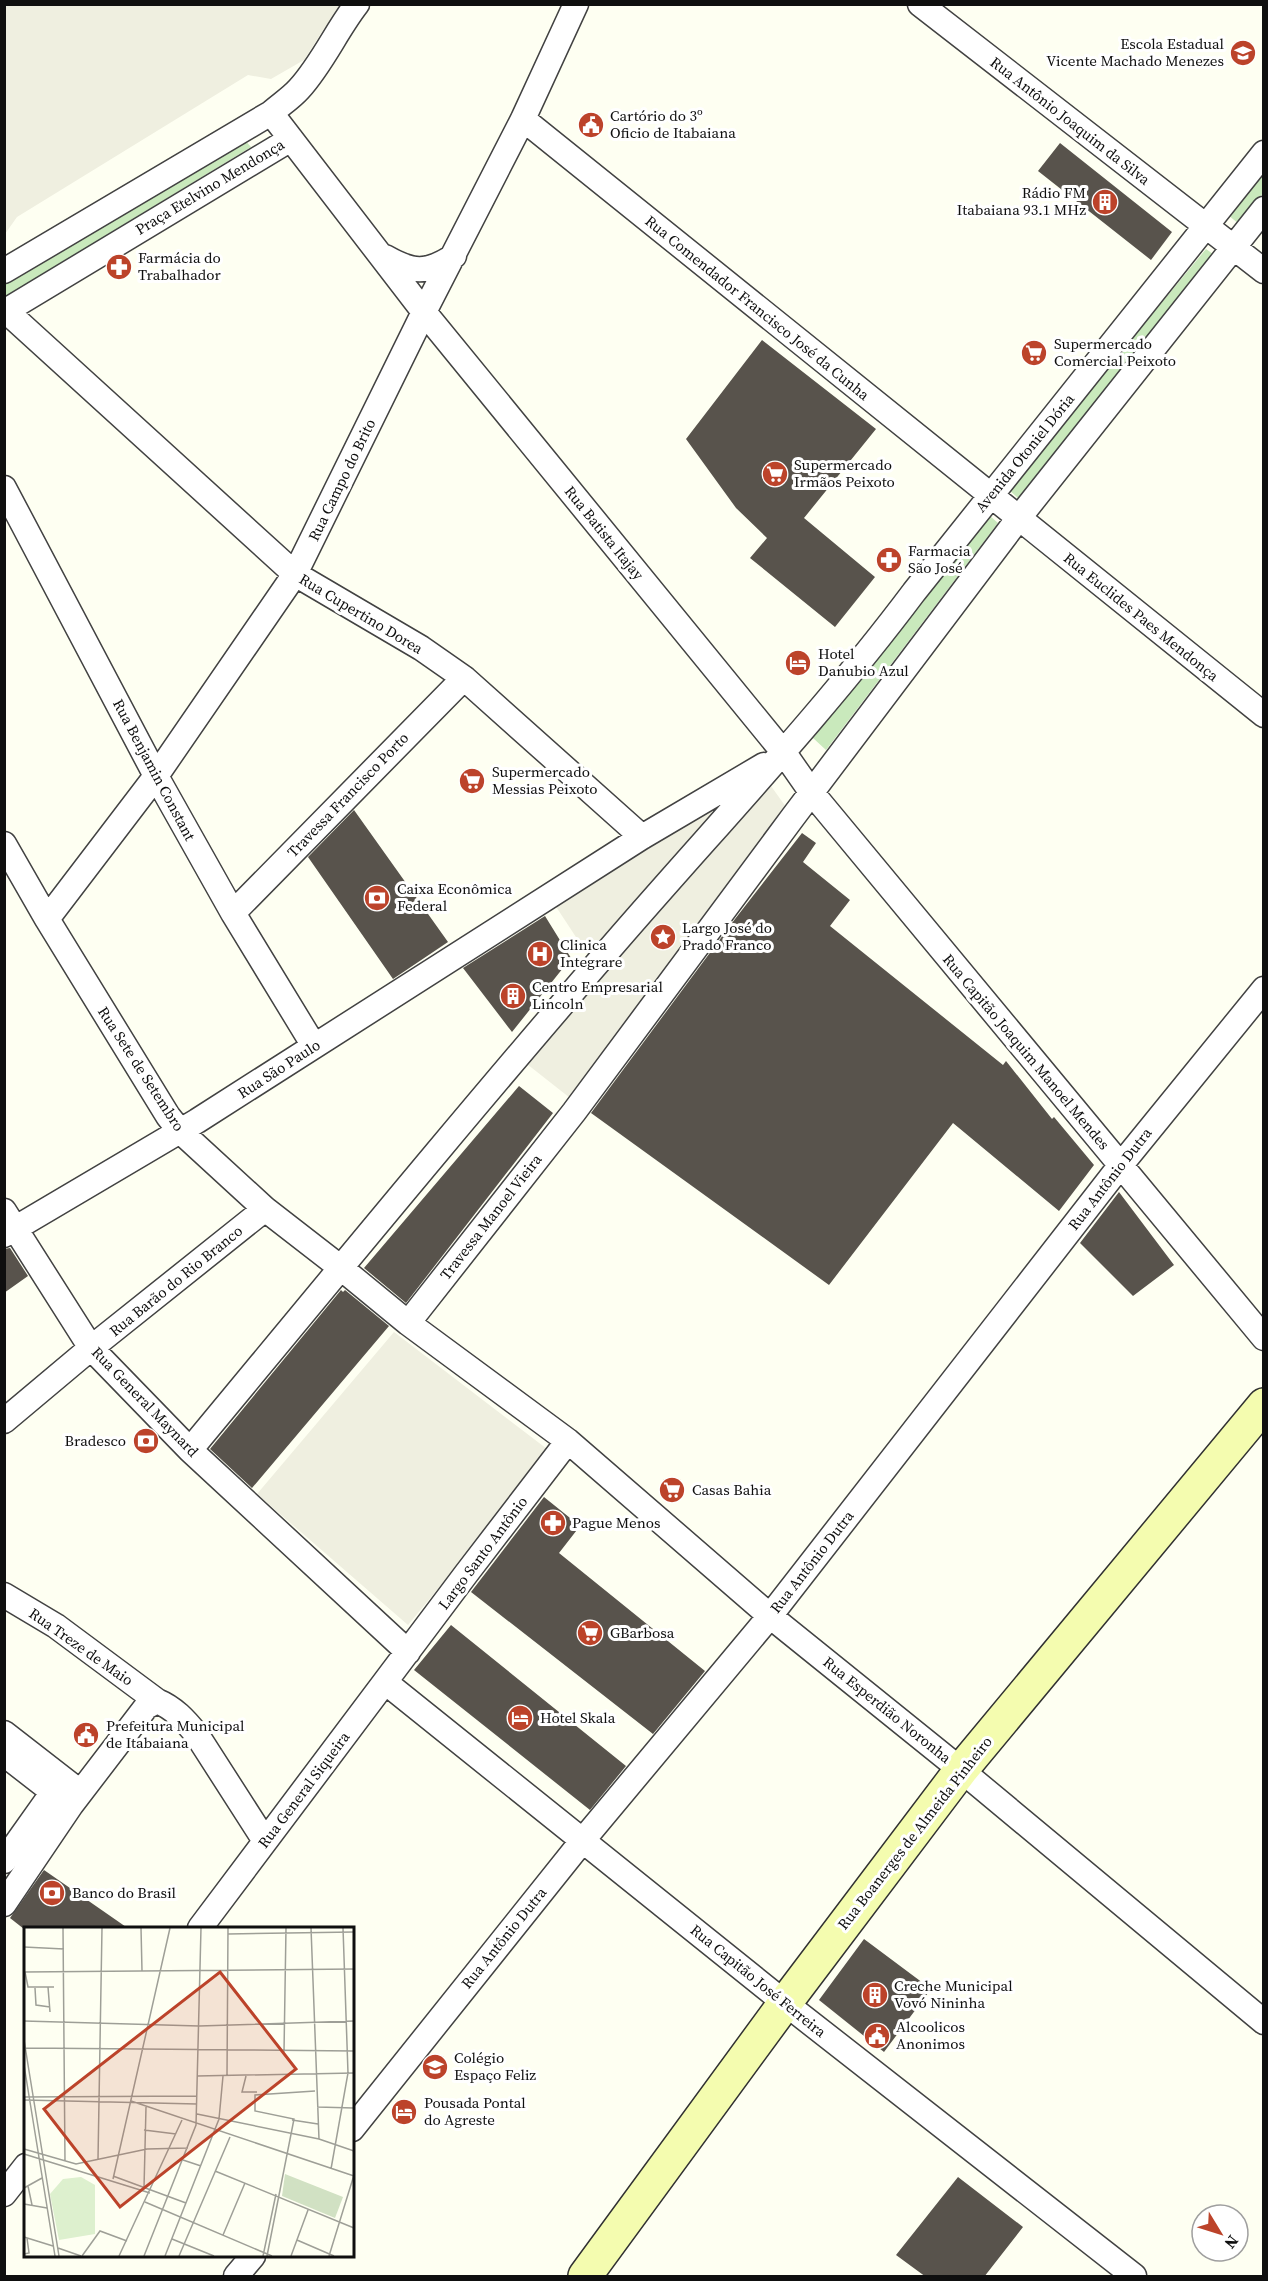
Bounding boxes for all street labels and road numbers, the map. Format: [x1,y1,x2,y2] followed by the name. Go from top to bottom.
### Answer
[986,52,1155,190] street label: Rua Antônio Joaquim da Silva
[131,134,288,239] street label: Praça Etelvino Mendonça
[641,210,874,405] street label: Rua Comendador Francisco José da Cunha
[970,389,1079,516] street label: Avenida Otoniel Dória
[303,415,380,545] street label: Rua Campo do Brito
[560,481,649,584] street label: Rua Batista Itajay
[1059,547,1224,686] street label: Rua Euclides Paes Mendonça
[296,568,427,659] street label: Rua Cupertino Dorea
[108,695,201,844] street label: Rua Benjamin Constant
[282,728,413,862] street label: Travessa Francisco Porto
[938,949,1115,1154] street label: Rua Capitão Joaquim Manoel Mendes
[93,1002,190,1135] street label: Rua Sete de Setembro
[233,1034,324,1103] street label: Rua São Paulo
[1063,1123,1157,1234] street label: Rua Antônio Dutra
[435,1149,547,1284] street label: Travessa Manoel Vieira
[105,1220,247,1341] street label: Rua Barão do Rio Branco
[87,1342,204,1462] street label: Rua General Maynard
[433,1492,532,1614] street label: Largo Santo Antônio
[765,1506,859,1617] street label: Rua Antônio Dutra
[25,1603,138,1690] street label: Rua Treze de Maio
[819,1651,956,1768] street label: Rua Esperdião Noronha
[253,1727,355,1852] street label: Rua General Siqueira
[832,1732,997,1934] street label: Rua Boanerges de Almeida Pinheiro
[456,1882,551,1993] street label: Rua Antônio Dutra
[686,1919,831,2042] street label: Rua Capitão José Ferreira

